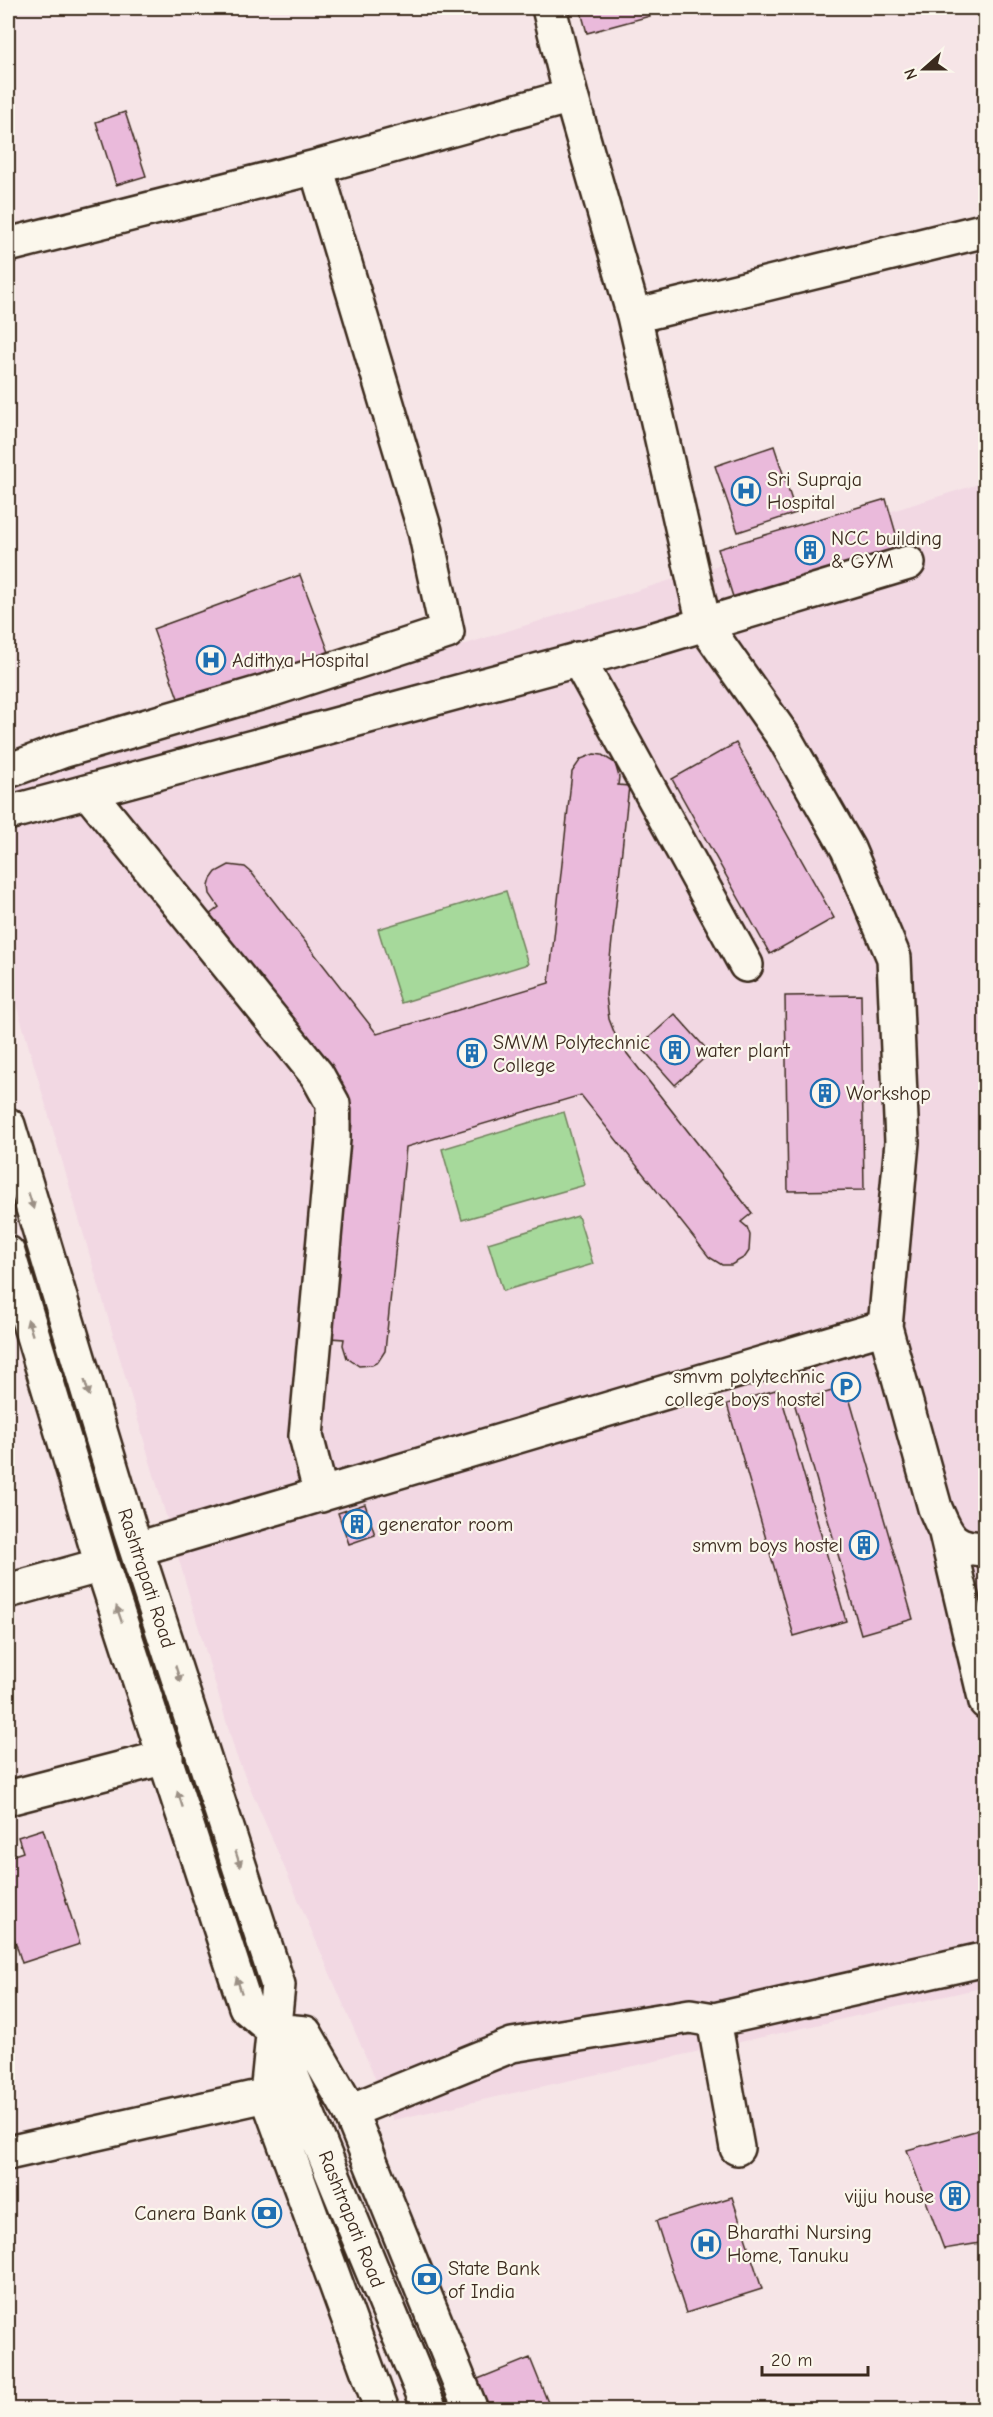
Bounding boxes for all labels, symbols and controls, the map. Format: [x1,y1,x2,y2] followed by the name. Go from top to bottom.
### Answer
[894,39,954,99] north arrow
[901,66,921,82] text: N
[767,468,862,514] place label: Sri Supraja Hospital
[730,475,762,507] hospital icon: Sri Supraja Hospital
[831,527,942,573] place label: NCC building & GYM
[794,534,826,566] building icon: NCC building & GYM
[195,644,227,676] hospital icon: Adithya Hospital
[232,649,369,672] place label: Adithya Hospital
[493,1031,650,1077] place label: SMVM Polytechnic College
[659,1034,691,1066] building icon: water plant
[456,1037,488,1069] building icon: SMVM Polytechnic College
[696,1039,791,1062] place label: water plant
[809,1077,841,1109] building icon: Workshop
[846,1082,931,1105] place label: Workshop
[27,1192,36,1210] one-way arrow
[25,1318,34,1336] one-way arrow
[665,1365,825,1411] place label: smvm polytechnic college boys hostel
[830,1371,862,1403] parking icon: smvm polytechnic college boys hostel
[83,1379,92,1397] one-way arrow
[113,1505,180,1651] street label: Rashtrapati Road
[341,1508,373,1540] building icon: generator room
[378,1513,513,1536] place label: generator room
[848,1529,880,1561] building icon: smvm boys hostel
[692,1534,843,1557] place label: smvm boys hostel
[113,1605,123,1623] one-way arrow
[174,1665,183,1683] one-way arrow
[174,1790,184,1808] one-way arrow
[234,1850,243,1868] one-way arrow
[234,1976,243,1994] one-way arrow
[314,2147,389,2291] street label: Rashtrapati Road
[939,2180,971,2212] building icon: vijju house
[844,2185,934,2208] place label: vijju house
[251,2197,283,2229] bank icon: Canera Bank
[134,2202,246,2225] place label: Canera Bank
[727,2221,872,2267] place label: Bharathi Nursing Home, Tanuku
[690,2228,722,2260] hospital icon: Bharathi Nursing Home, Tanuku
[448,2257,540,2303] place label: State Bank of India
[411,2263,443,2295] bank icon: State Bank of India
[762,2339,868,2377] scale bar
[771,2350,812,2371] text: 20 m

